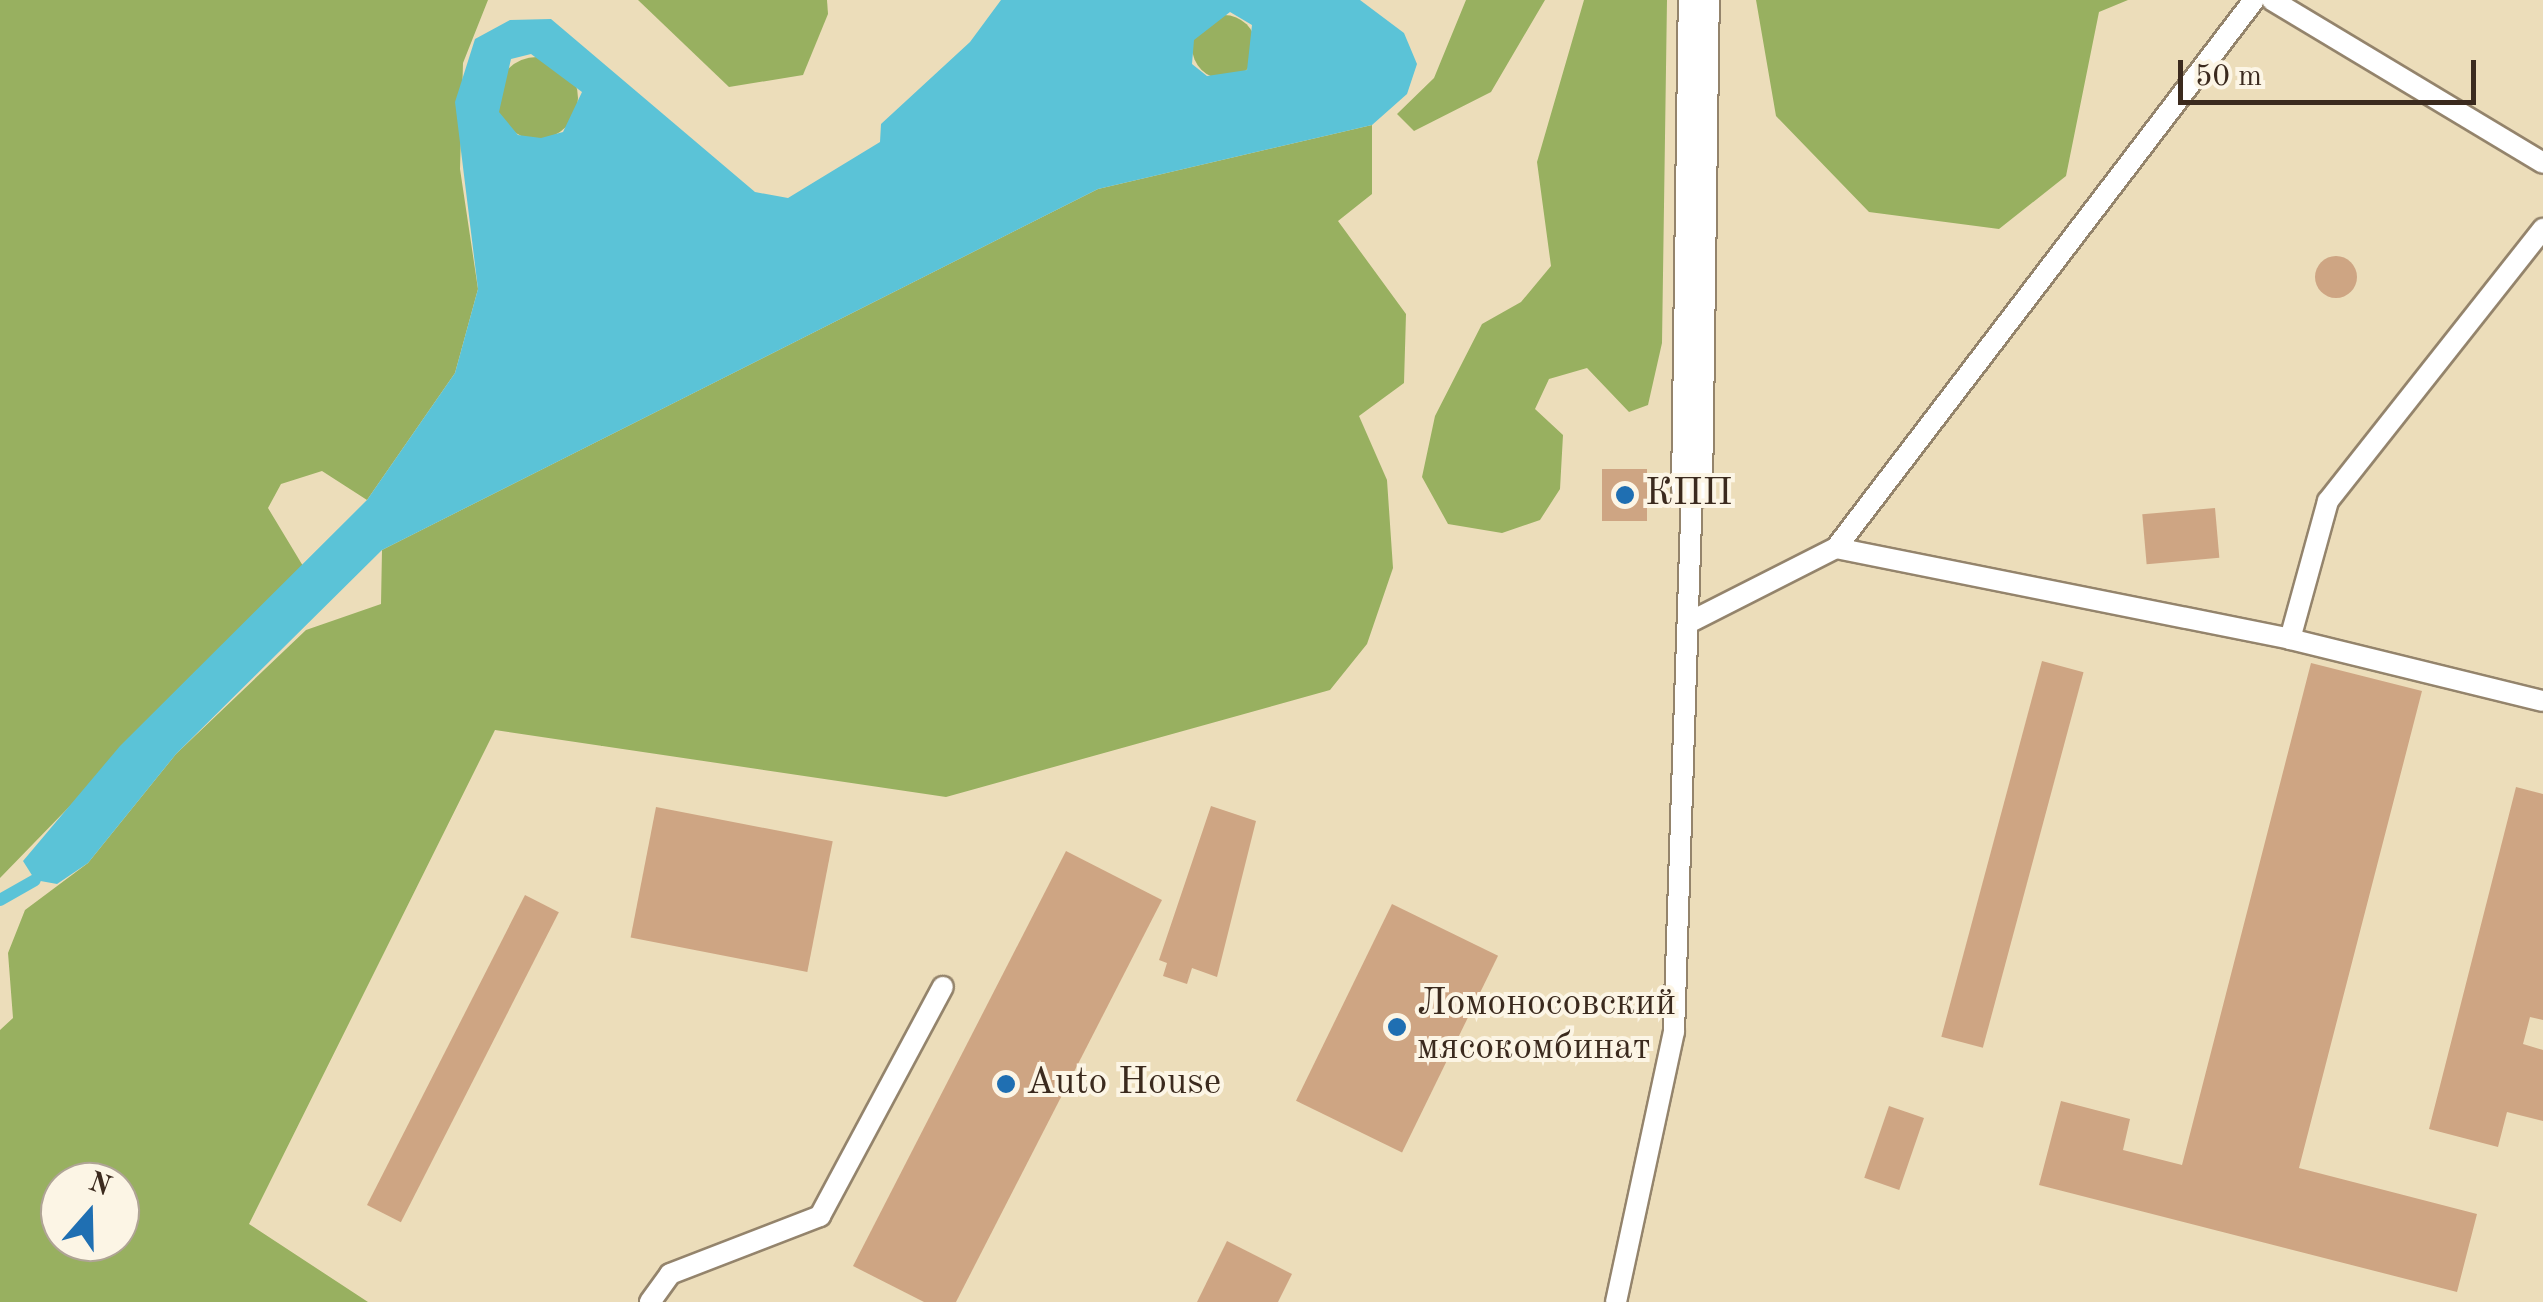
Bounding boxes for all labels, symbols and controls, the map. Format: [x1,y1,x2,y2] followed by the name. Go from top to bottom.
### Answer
[2183,40,2480,102] scale bar
[2195,62,2262,92] text: 50 m
[1645,472,1733,518] place label: КПП
[1614,484,1636,506] marker: КПП
[1417,982,1676,1072] place label: Ломоносовский мясокомбинат
[1386,1016,1408,1038] marker: Ломоносовский мясокомбинат
[1026,1061,1221,1107] place label: Auto House
[995,1073,1017,1095] marker: Auto House
[40,1162,140,1262] north arrow
[85,1169,114,1203] text: N

